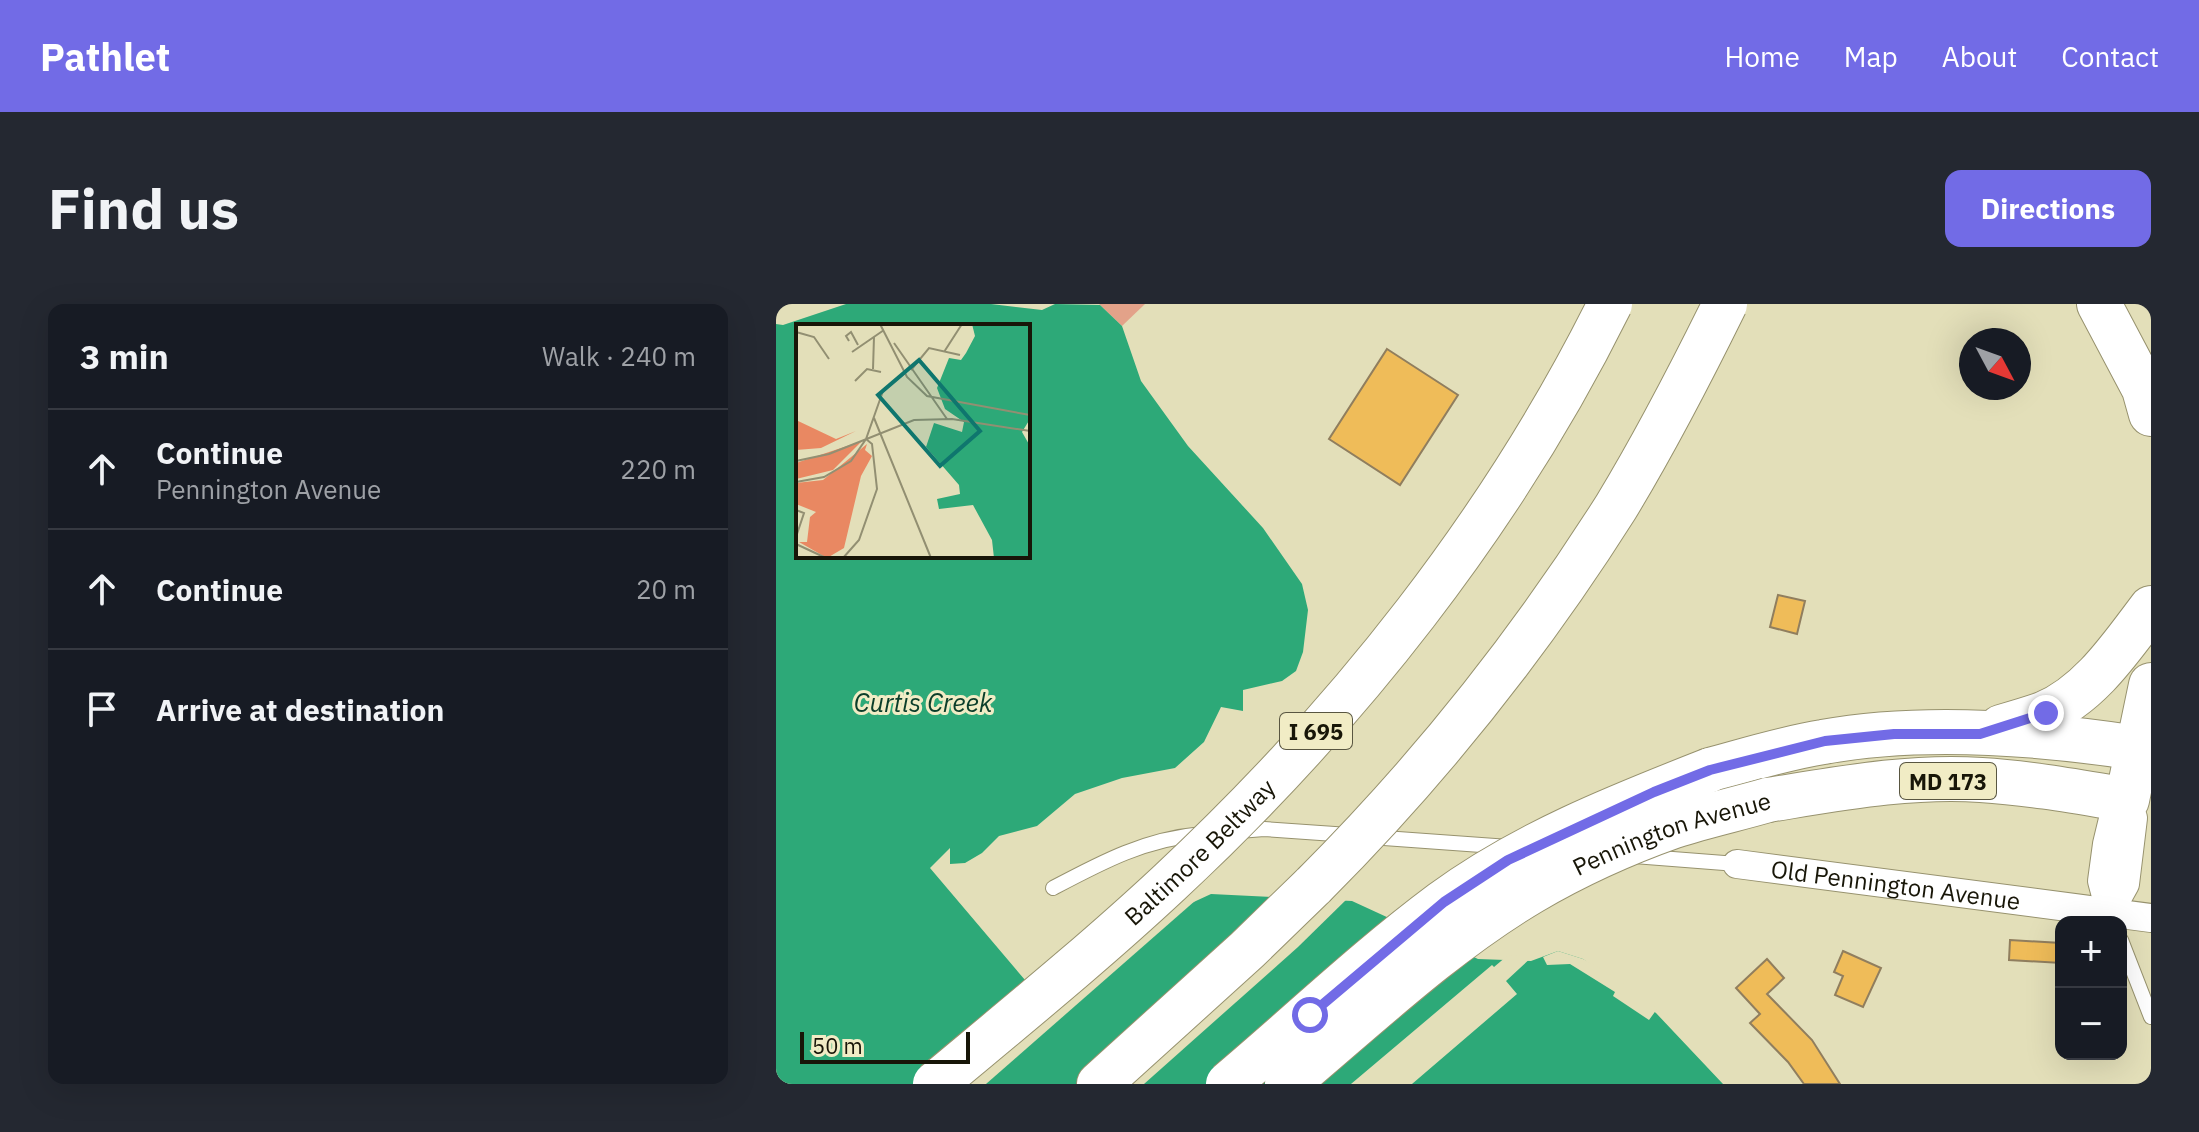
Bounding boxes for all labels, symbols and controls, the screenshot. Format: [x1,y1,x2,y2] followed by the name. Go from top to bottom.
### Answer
[40,32,170,81] text: Pathlet
[1724,38,1800,75] text: Home
[1844,38,1898,75] text: Map
[1942,38,2017,75] text: About
[2061,38,2159,75] text: Contact
[1945,170,2151,247] button: Directions
[48,172,239,244] text: Find us
[796,324,1030,558] inset map
[1959,328,2031,400] north arrow
[80,334,169,378] text: 3 min
[542,339,696,373] text: Walk · 240 m
[156,433,283,472] text: Continue
[80,447,124,491] icon: ahead
[620,452,696,486] text: 220 m
[156,472,381,506] text: Pennington Avenue
[80,567,124,611] icon: ahead
[156,570,283,609] text: Continue
[636,572,696,606] text: 20 m
[854,685,993,719] water label: Curtis Creek
[80,687,124,731] icon: arrive
[156,690,444,729] text: Arrive at destination
[2028,695,2064,731] route end
[1280,713,1352,749] road number: I 695
[1900,763,1996,799] road number: MD 173
[1117,772,1282,932] street label: Baltimore Beltway
[1567,784,1774,883] street label: Pennington Avenue
[1769,853,2022,917] street label: Old Pennington Avenue
[2055,916,2127,1060] map controls
[2055,916,2127,988] button: +
[2055,988,2127,1060] button: −
[1292,997,1328,1033] route start
[800,1028,970,1064] scale bar
[812,1031,863,1060] text: 50 m

